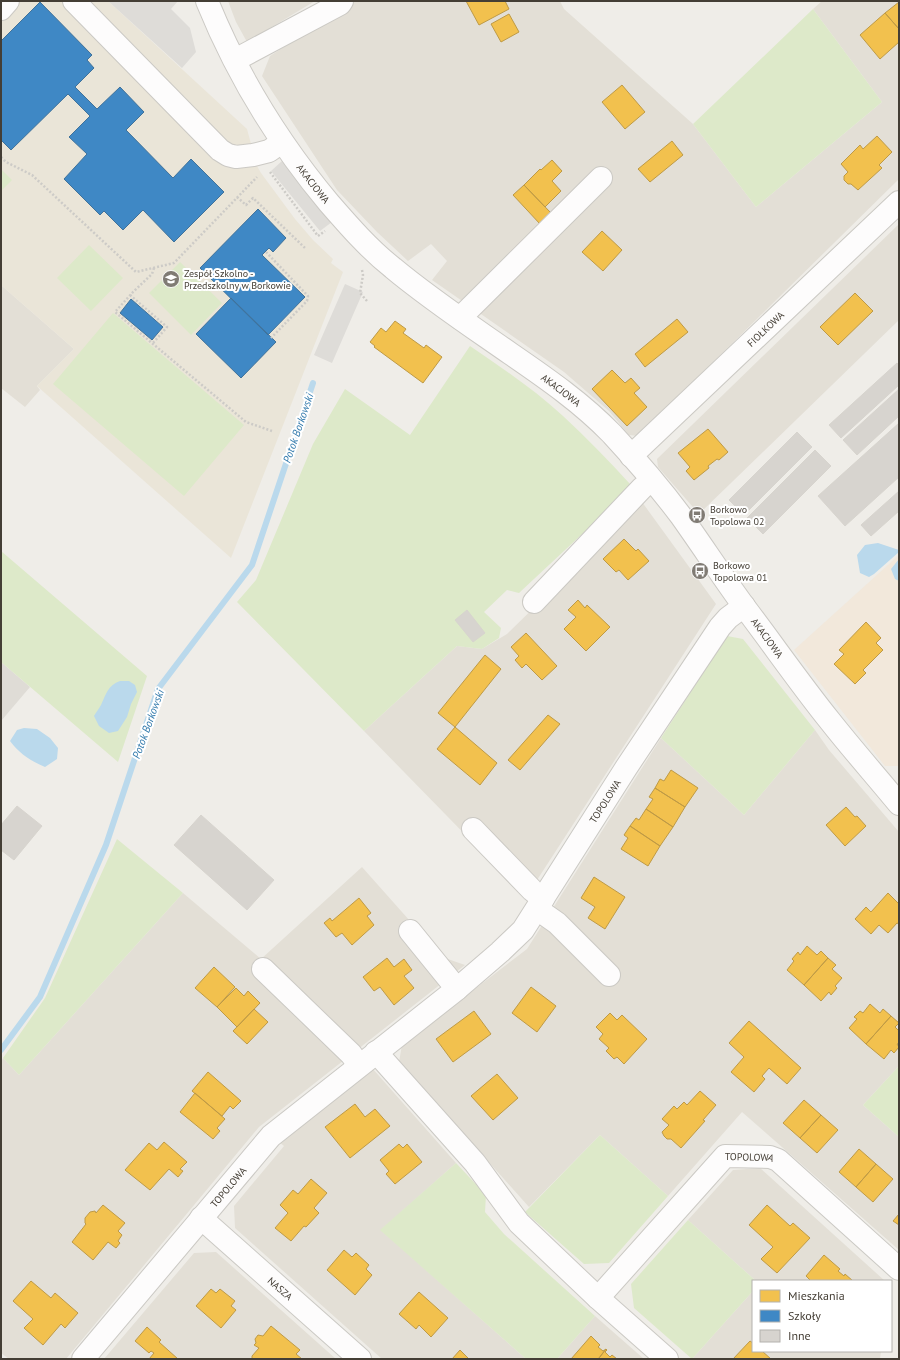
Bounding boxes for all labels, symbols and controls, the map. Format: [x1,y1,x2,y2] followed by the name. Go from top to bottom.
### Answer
[294,161,333,206] street label: AKACJOWA
[184,267,291,292] place label: Zespół Szkolno - Przedszkolny w Borkowie
[161,269,181,289] school or university icon: Zespół Szkolno - Przedszkolny w Borkowie
[744,308,787,349] street label: FIOŁKOWA
[539,371,584,409] street label: AKACJOWA
[280,390,317,465] water label: Potok Borkowski
[710,503,764,528] place label: Borkowo Topolowa 02
[687,505,707,525] bus stop icon: Borkowo Topolowa 02
[713,559,767,584] place label: Borkowo Topolowa 01
[690,561,710,581] bus stop icon: Borkowo Topolowa 01
[748,615,786,660] street label: AKACJOWA
[129,686,167,761] water label: Potok Borkowski
[586,777,624,825] street label: TOPOLOWA
[725,1149,776,1165] street label: TOPOLOWA
[207,1164,249,1210] street label: TOPOLOWA
[265,1274,296,1303] street label: NASZA
[752,1280,892,1352] legend
[788,1288,845,1303] text: Mieszkania
[788,1308,821,1323] text: Szkoły
[788,1328,811,1343] text: Inne

